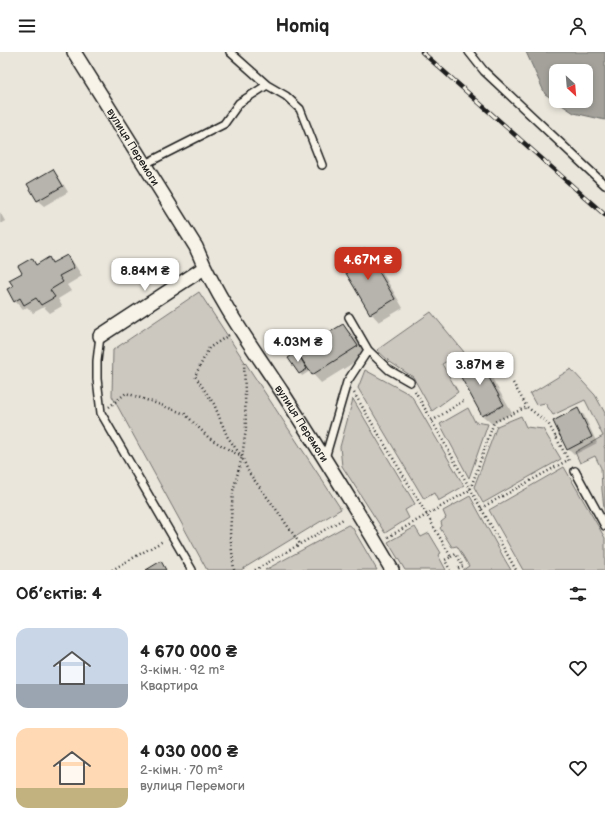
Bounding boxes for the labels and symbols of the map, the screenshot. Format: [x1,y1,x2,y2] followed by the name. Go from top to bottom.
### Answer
[549,64,593,108] north arrow
[104,106,162,188] street label: вулиця Перемоги
[331,247,405,281] pin: 4.67M ₴
[108,258,182,292] pin: 8.84M ₴
[261,329,335,363] pin: 4.03M ₴
[443,352,517,386] pin: 3.87M ₴
[272,383,331,465] street label: вулиця Перемоги

